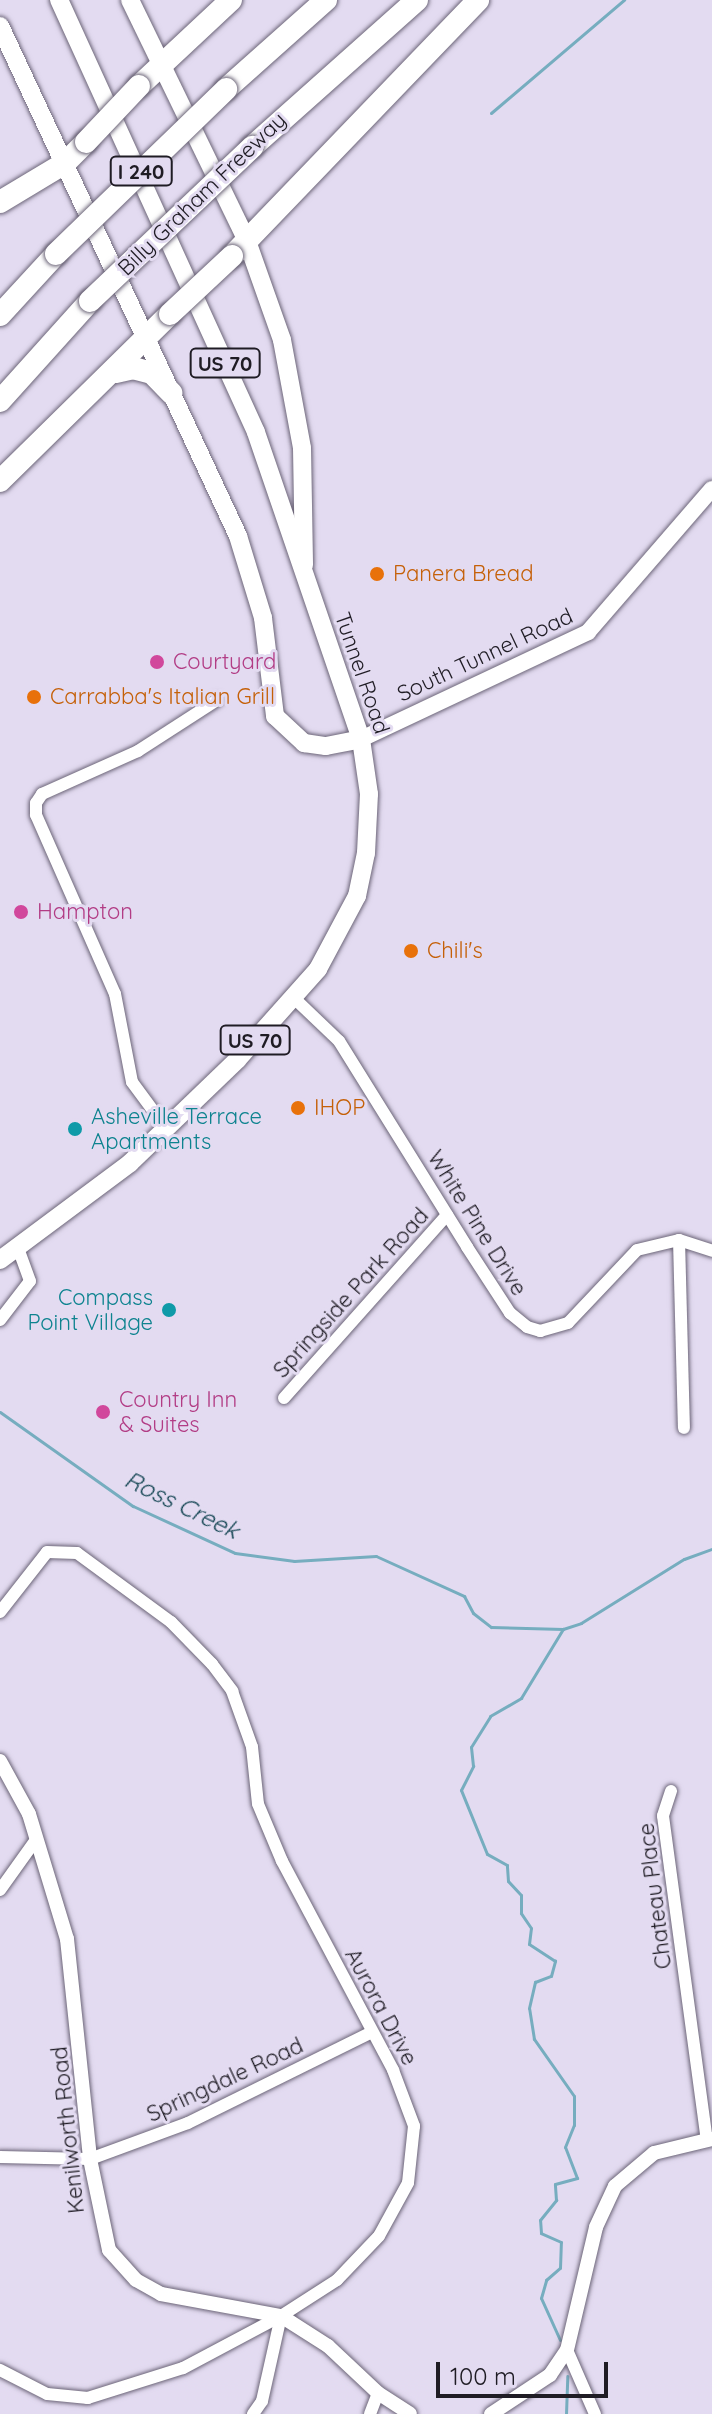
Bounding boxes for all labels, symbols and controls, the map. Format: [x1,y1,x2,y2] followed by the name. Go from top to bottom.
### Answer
[112,107,292,281] street label: Billy Graham Freeway
[109,155,173,187] road number: I 240
[189,347,261,379] road number: US 70
[393,561,534,587] place label: Panera Bread
[368,565,386,583] marker: Panera Bread
[393,603,577,707] street label: South Tunnel Road
[329,609,395,737] street label: Tunnel Road
[173,649,276,675] place label: Courtyard
[148,653,166,671] marker: Courtyard
[50,684,275,710] place label: Carrabba's Italian Grill
[25,688,43,706] marker: Carrabba's Italian Grill
[37,899,133,925] place label: Hampton
[12,903,30,921] marker: Hampton
[427,938,483,964] place label: Chili's
[402,942,420,960] marker: Chili's
[219,1024,291,1056] road number: US 70
[314,1095,365,1121] place label: IHOP
[289,1099,307,1117] marker: IHOP
[91,1103,262,1154] place label: Asheville Terrace Apartments
[66,1120,84,1138] marker: Asheville Terrace Apartments
[422,1146,532,1300] street label: White Pine Drive
[268,1203,434,1383] street label: Springside Park Road
[27,1284,153,1336] place label: Compass Point Village
[160,1301,178,1319] marker: Compass Point Village
[119,1386,237,1438] place label: Country Inn & Suites
[94,1403,112,1421] marker: Country Inn & Suites
[120,1465,244,1545] water label: Ross Creek
[633,1821,677,1971] street label: Chateau Place
[339,1944,423,2070] street label: Aurora Drive
[143,2032,307,2128] street label: Springdale Road
[46,2045,90,2215] street label: Kenilworth Road
[440,2346,612,2396] scale bar
[450,2361,516,2391] text: 100 m

